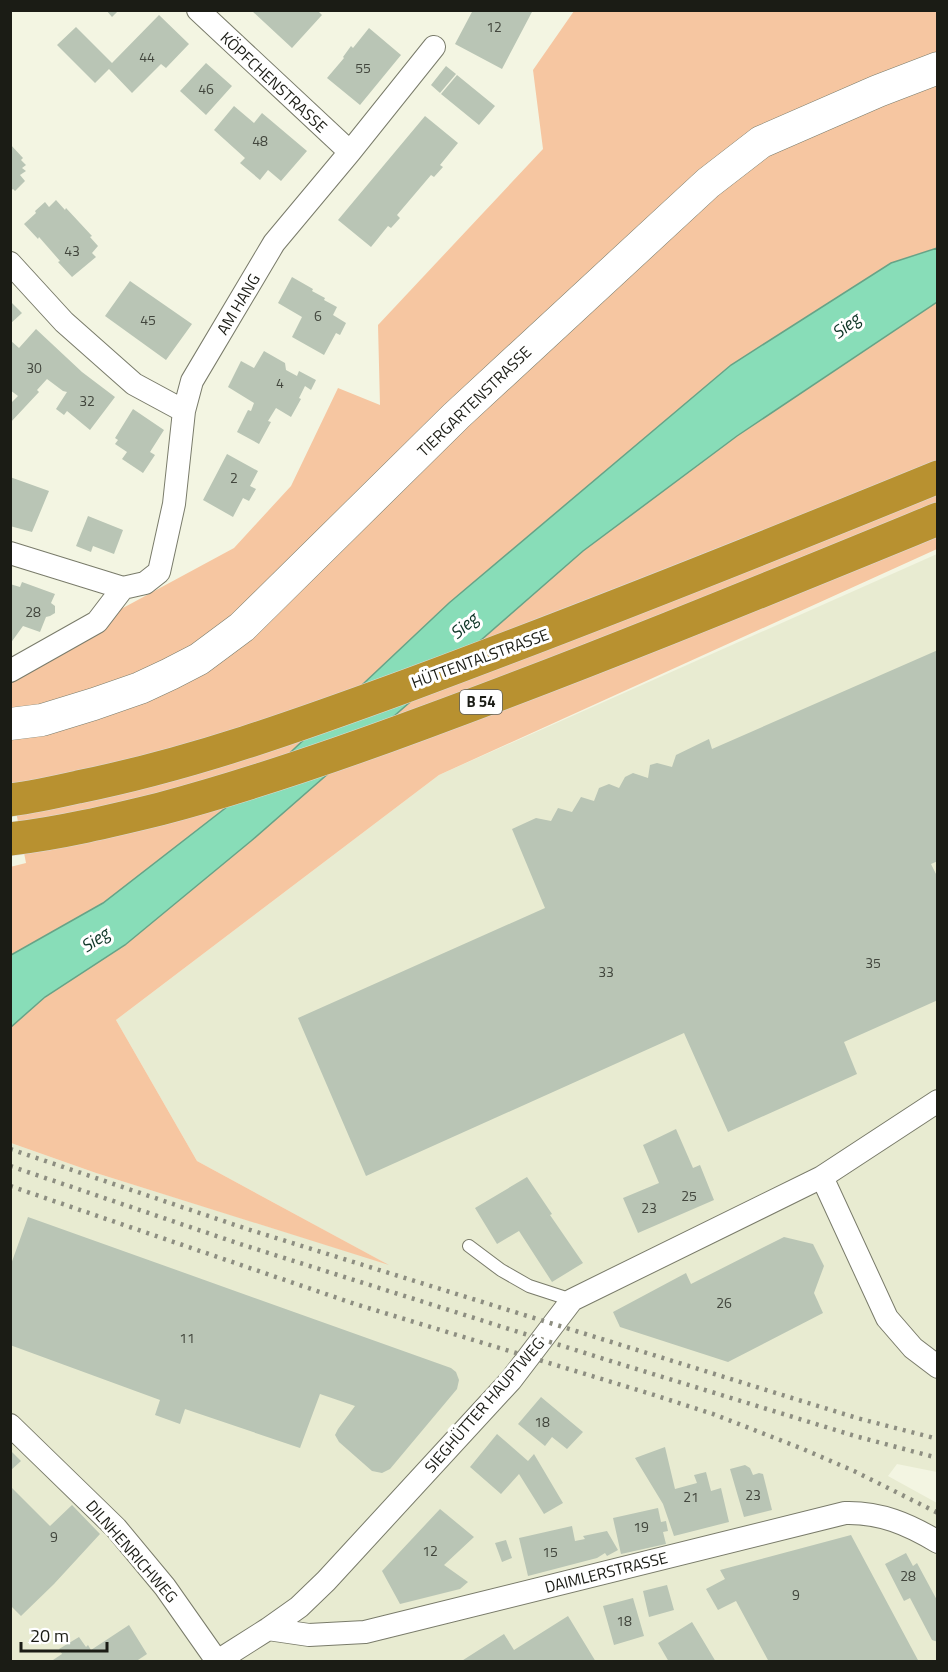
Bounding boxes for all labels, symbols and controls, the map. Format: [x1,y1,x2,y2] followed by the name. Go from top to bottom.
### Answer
[486,16,502,37] house number: 12
[215,26,333,138] street label: KÖPFCHENSTRASSE
[139,46,155,67] house number: 44
[355,57,371,78] house number: 55
[198,78,214,99] house number: 46
[252,130,268,151] house number: 48
[64,240,80,261] house number: 43
[210,269,266,339] street label: AM HANG
[826,304,868,345] water label: Sieg
[314,305,322,326] house number: 6
[140,309,156,330] house number: 45
[411,340,537,462] street label: TIERGARTENSTRASSE
[26,357,42,378] house number: 30
[276,372,284,393] house number: 4
[79,390,95,411] house number: 32
[230,467,238,488] house number: 2
[25,601,41,622] house number: 28
[444,604,486,645] water label: Sieg
[408,622,552,694] street label: HÜTTENTALSTRASSE
[460,690,502,714] road number: B 54
[75,919,117,959] water label: Sieg
[865,952,881,973] house number: 35
[598,961,614,982] house number: 33
[681,1185,697,1206] house number: 25
[641,1197,657,1218] house number: 23
[716,1292,732,1313] house number: 26
[179,1327,195,1348] house number: 11
[418,1332,550,1478] street label: SIEGHÜTTER HAUPTWEG
[534,1411,550,1432] house number: 18
[745,1484,761,1505] house number: 23
[683,1486,699,1507] house number: 21
[81,1494,183,1608] street label: DILNHENRICHWEG
[633,1516,649,1537] house number: 19
[50,1526,58,1547] house number: 9
[422,1540,438,1561] house number: 12
[542,1541,558,1562] house number: 15
[542,1545,670,1599] street label: DAIMLERSTRASSE
[900,1565,916,1586] house number: 28
[792,1584,800,1605] house number: 9
[616,1610,632,1631] house number: 18
[21,1615,106,1653] scale bar
[30,1622,69,1649] text: 20 m

